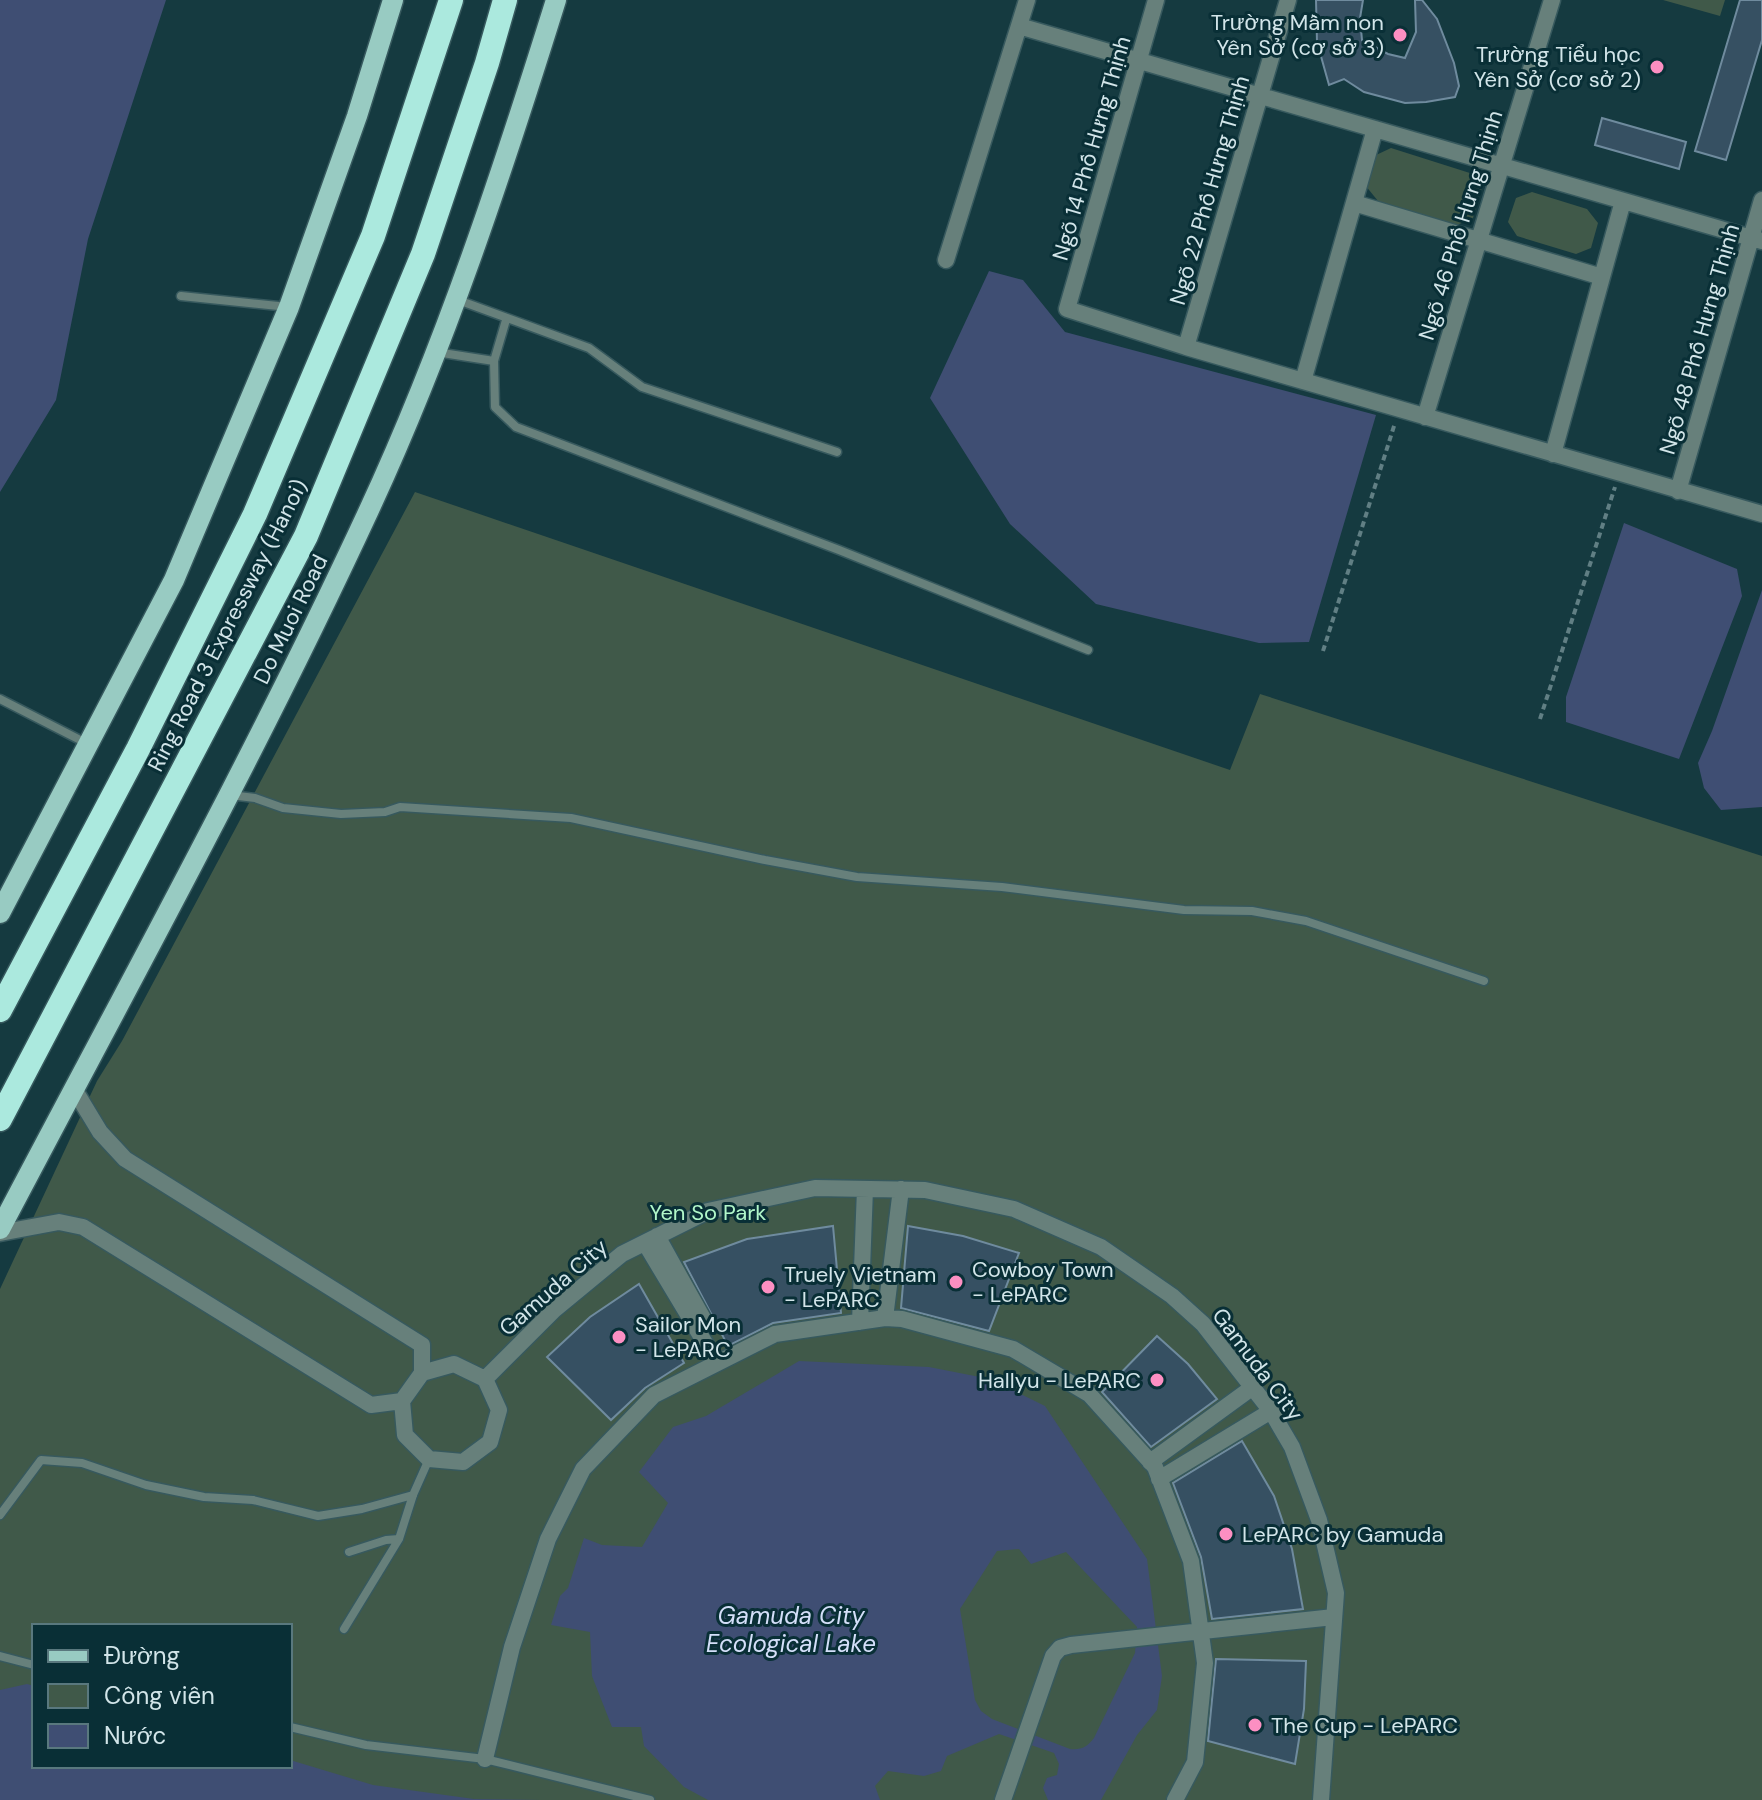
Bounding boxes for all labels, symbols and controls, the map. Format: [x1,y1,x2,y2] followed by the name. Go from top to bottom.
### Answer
[1211,8,1384,62] place label: Trường Mầm non Yên Sở (cơ sở 3)
[1391,26,1409,44] marker: Trường Mầm non Yên Sở (cơ sở 3)
[1046,33,1137,264] street label: Ngõ 14 Phố Hưng Thịnh
[1474,40,1641,94] place label: Trường Tiểu học Yên Sở (cơ sở 2)
[1648,58,1666,76] marker: Trường Tiểu học Yên Sở (cơ sở 2)
[1163,72,1256,308] street label: Ngõ 22 Phố Hưng Thịnh
[1412,107,1509,344] street label: Ngõ 46 Phố Hưng Thịnh
[1653,221,1746,458] street label: Ngõ 48 Phố Hưng Thịnh
[141,474,314,776] street label: Ring Road 3 Expressway (Hanoi)
[247,550,334,689] street label: Do Muoi Road
[650,1198,766,1227] park label: Yen So Park
[493,1232,614,1342] street label: Gamuda City
[972,1255,1114,1309] place label: Cowboy Town - LePARC
[784,1260,936,1314] place label: Truely Vietnam - LePARC
[947,1273,965,1291] marker: Cowboy Town - LePARC
[759,1278,777,1296] marker: Truely Vietnam - LePARC
[1206,1302,1310,1427] street label: Gamuda City
[635,1310,741,1364] place label: Sailor Mon - LePARC
[610,1328,628,1346] marker: Sailor Mon - LePARC
[978,1366,1141,1395] place label: Hallyu - LePARC
[1148,1371,1166,1389] marker: Hallyu - LePARC
[1242,1520,1443,1549] place label: LePARC by Gamuda
[1217,1525,1235,1543] marker: LePARC by Gamuda
[706,1600,876,1659] water label: Gamuda City Ecological Lake
[32,1624,292,1768] legend
[104,1640,180,1671] text: Đường
[104,1680,215,1711] text: Công viên
[1271,1711,1458,1740] place label: The Cup - LePARC
[1246,1716,1264,1734] marker: The Cup - LePARC
[104,1720,166,1751] text: Nước

